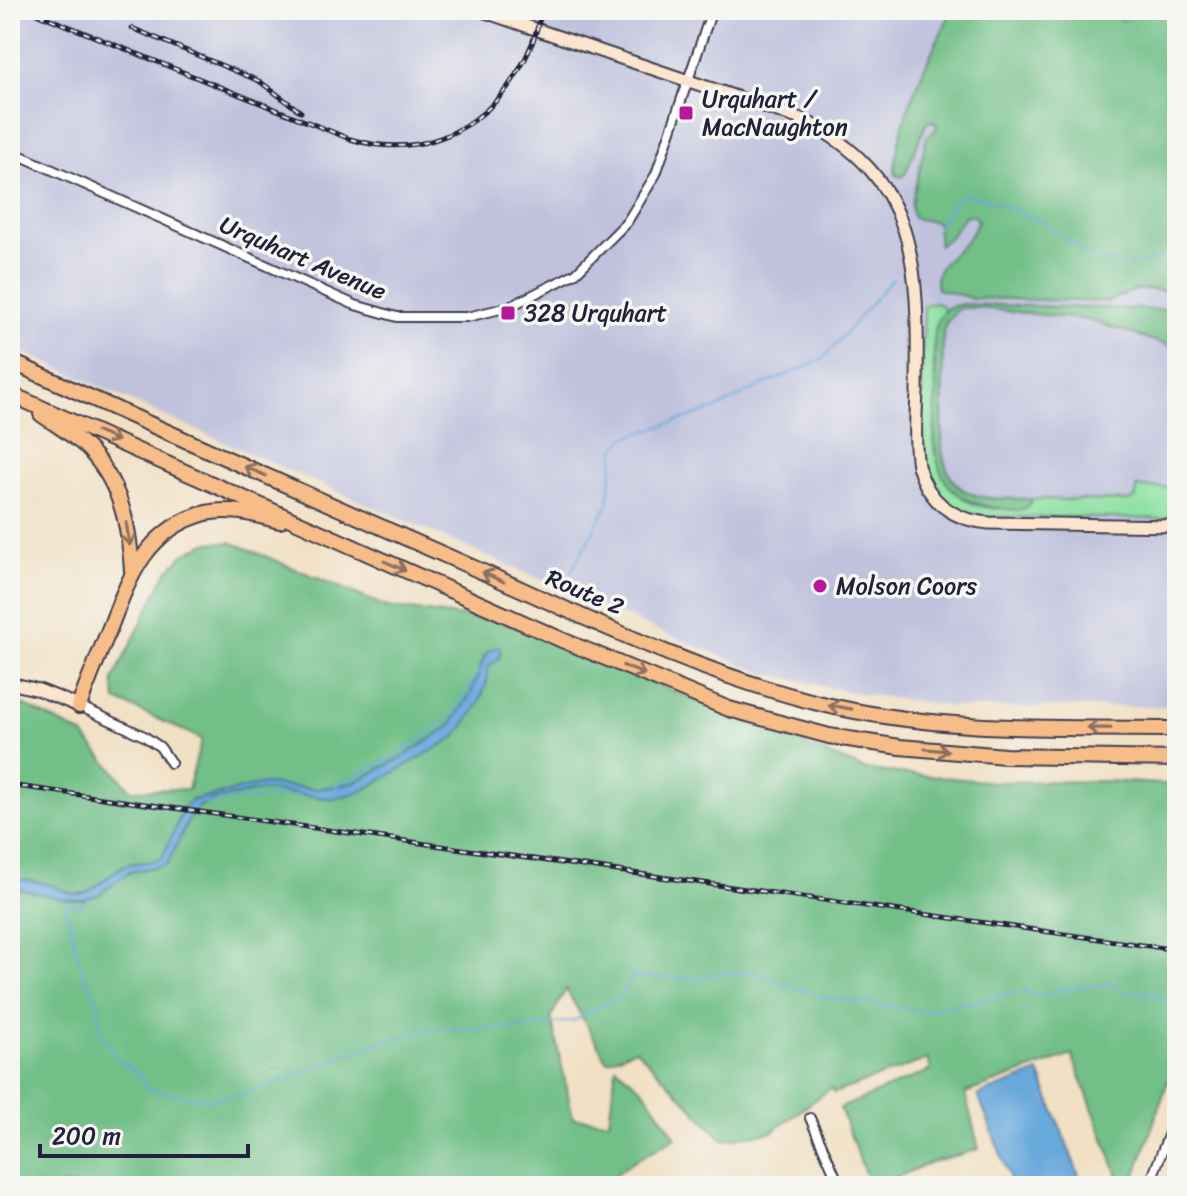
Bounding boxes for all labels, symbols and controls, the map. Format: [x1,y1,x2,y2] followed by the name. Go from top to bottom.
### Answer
[702,78,848,148] place label: Urquhart / MacNaughton
[677,104,695,122] marker: Urquhart / MacNaughton
[213,204,393,312] street label: Urquhart Avenue
[524,292,667,334] place label: 328 Urquhart
[499,304,517,322] marker: 328 Urquhart
[94,430,119,445] one-way arrow
[244,463,268,478] one-way arrow
[122,521,137,546] one-way arrow
[539,557,631,627] street label: Route 2
[383,559,407,574] one-way arrow
[836,565,977,607] place label: Molson Coors
[481,568,506,583] one-way arrow
[811,577,829,595] marker: Molson Coors
[621,663,646,678] one-way arrow
[828,699,854,714] one-way arrow
[1086,720,1113,736] one-way arrow
[923,743,950,758] one-way arrow
[40,1108,248,1158] scale bar
[52,1115,121,1157] text: 200 m

